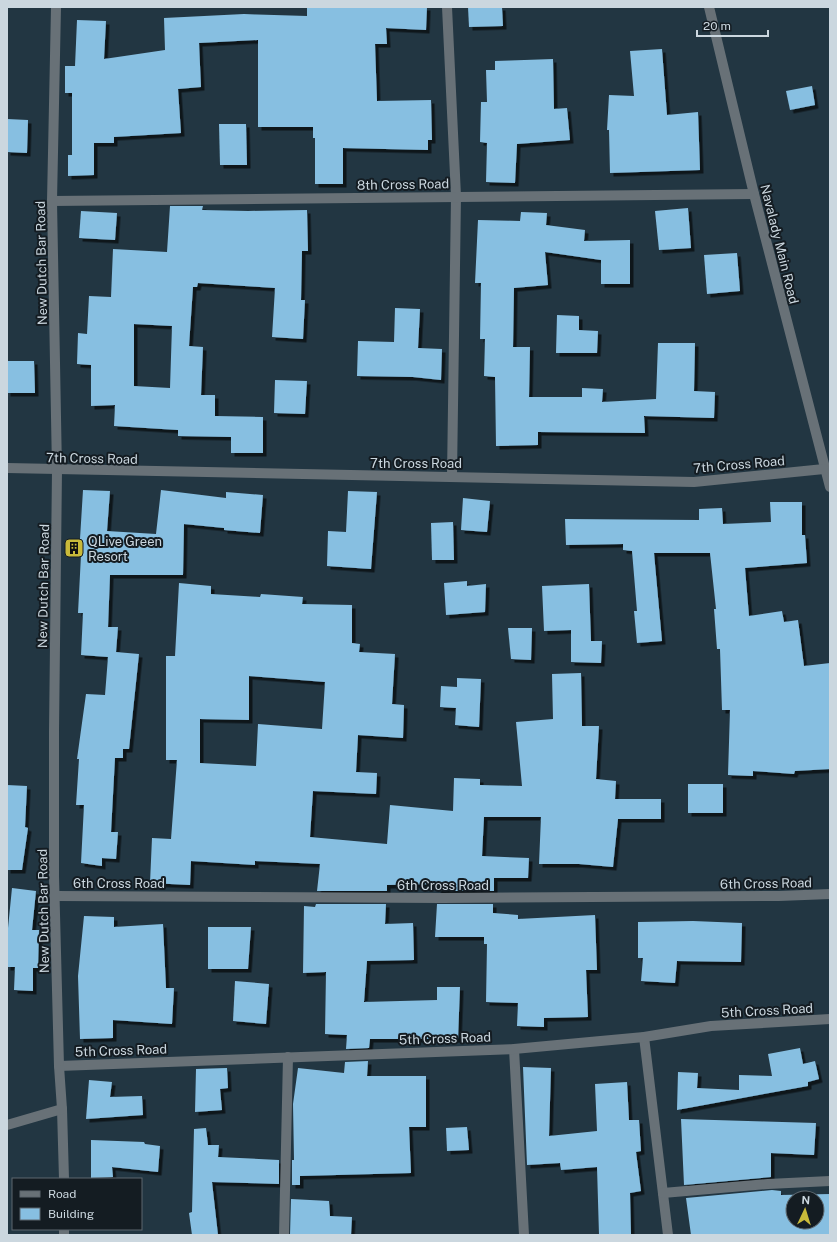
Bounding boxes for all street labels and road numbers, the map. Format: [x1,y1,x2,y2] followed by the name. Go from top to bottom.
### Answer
[357,176,449,193] street label: 8th Cross Road
[757,183,802,305] street label: Navalady Main Road
[33,201,50,325] street label: New Dutch Bar Road
[46,450,138,467] street label: 7th Cross Road
[693,453,785,476] street label: 7th Cross Road
[370,456,462,471] street label: 7th Cross Road
[35,524,52,648] street label: New Dutch Bar Road
[35,849,52,973] street label: New Dutch Bar Road
[720,875,812,892] street label: 6th Cross Road
[73,876,165,891] street label: 6th Cross Road
[397,878,489,893] street label: 6th Cross Road
[721,1001,814,1020] street label: 5th Cross Road
[399,1029,491,1048] street label: 5th Cross Road
[75,1041,167,1060] street label: 5th Cross Road

